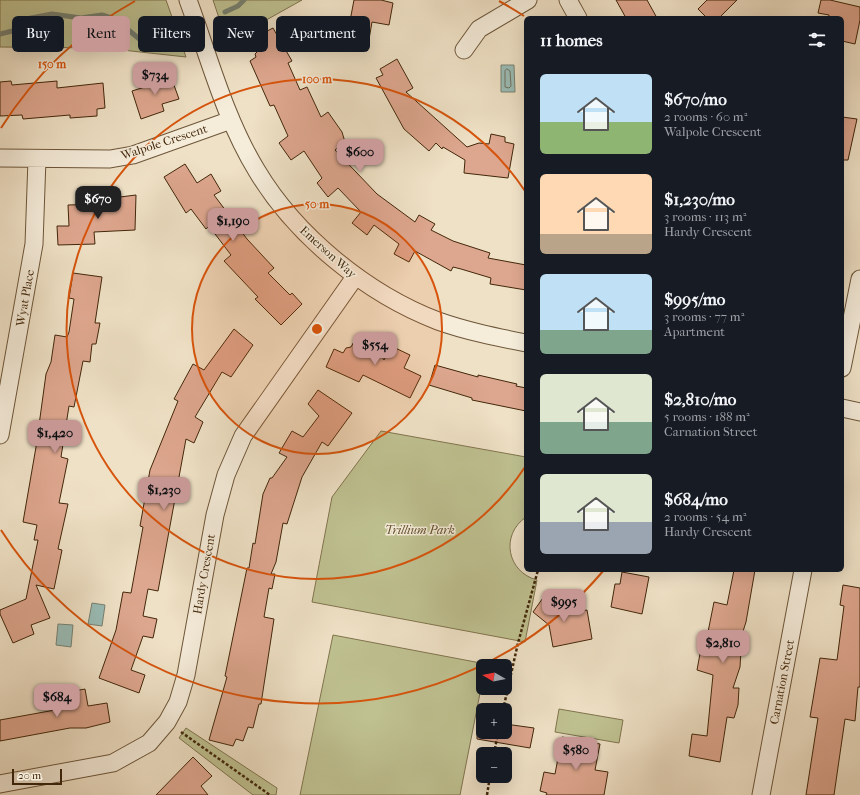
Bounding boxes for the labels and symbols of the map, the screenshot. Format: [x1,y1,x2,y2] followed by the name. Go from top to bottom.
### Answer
[38,57,67,71] text: 150 m
[131,62,179,96] pin: $734
[302,72,333,86] text: 100 m
[118,121,210,163] street label: Walpole Crescent
[336,139,384,173] pin: $600
[74,186,122,220] pin: $670
[305,197,330,211] text: 50 m
[200,208,266,242] pin: $1,190
[297,223,360,281] street label: Emerson Way
[13,268,37,329] street label: Wyat Place
[310,322,324,336] centre of rings
[351,332,399,366] pin: $554
[22,420,88,454] pin: $1,420
[131,477,197,511] pin: $1,230
[385,523,455,537] park label: Trillium Park
[190,532,218,615] street label: Hardy Crescent
[540,589,588,623] pin: $995
[690,630,756,664] pin: $2,810
[767,638,797,726] street label: Carnation Street
[476,659,512,695] north arrow
[33,684,81,718] pin: $684
[552,737,600,771] pin: $580
[12,767,62,786] scale bar

